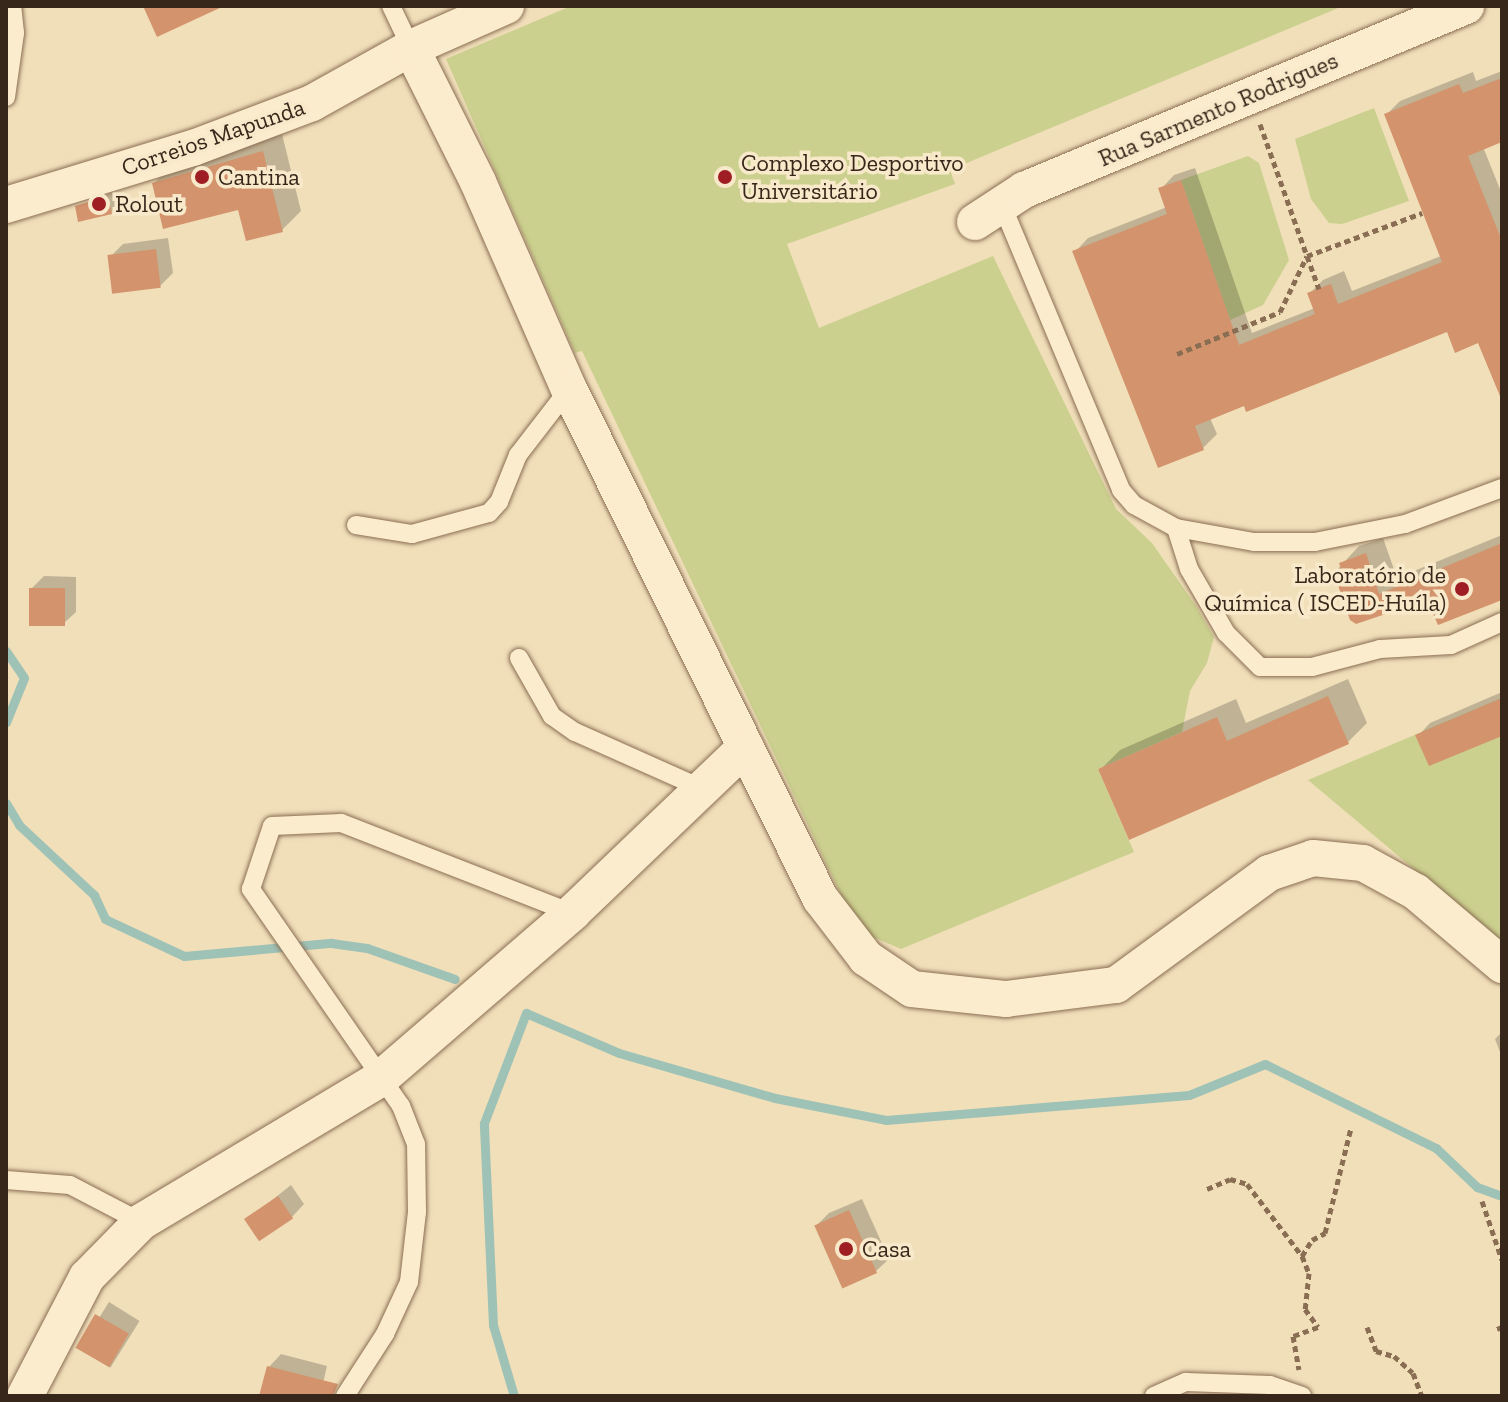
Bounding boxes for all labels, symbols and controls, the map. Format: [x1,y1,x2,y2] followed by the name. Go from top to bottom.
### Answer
[1094,45,1342,173] street label: Rua Sarmento Rodrigues
[118,92,308,182] street label: Correios Mapunda
[741,149,964,205] place label: Complexo Desportivo Universitário
[218,163,300,191] place label: Cantina
[193,168,211,186] marker: Cantina
[716,168,734,186] marker: Complexo Desportivo Universitário
[115,190,183,218] place label: Rolout
[90,195,108,213] marker: Rolout
[1204,561,1446,617] place label: Laboratório de Química ( ISCED-Huíla)
[1453,580,1471,598] marker: Laboratório de Química ( ISCED-Huíla)
[862,1235,911,1263] place label: Casa
[837,1240,855,1258] marker: Casa

